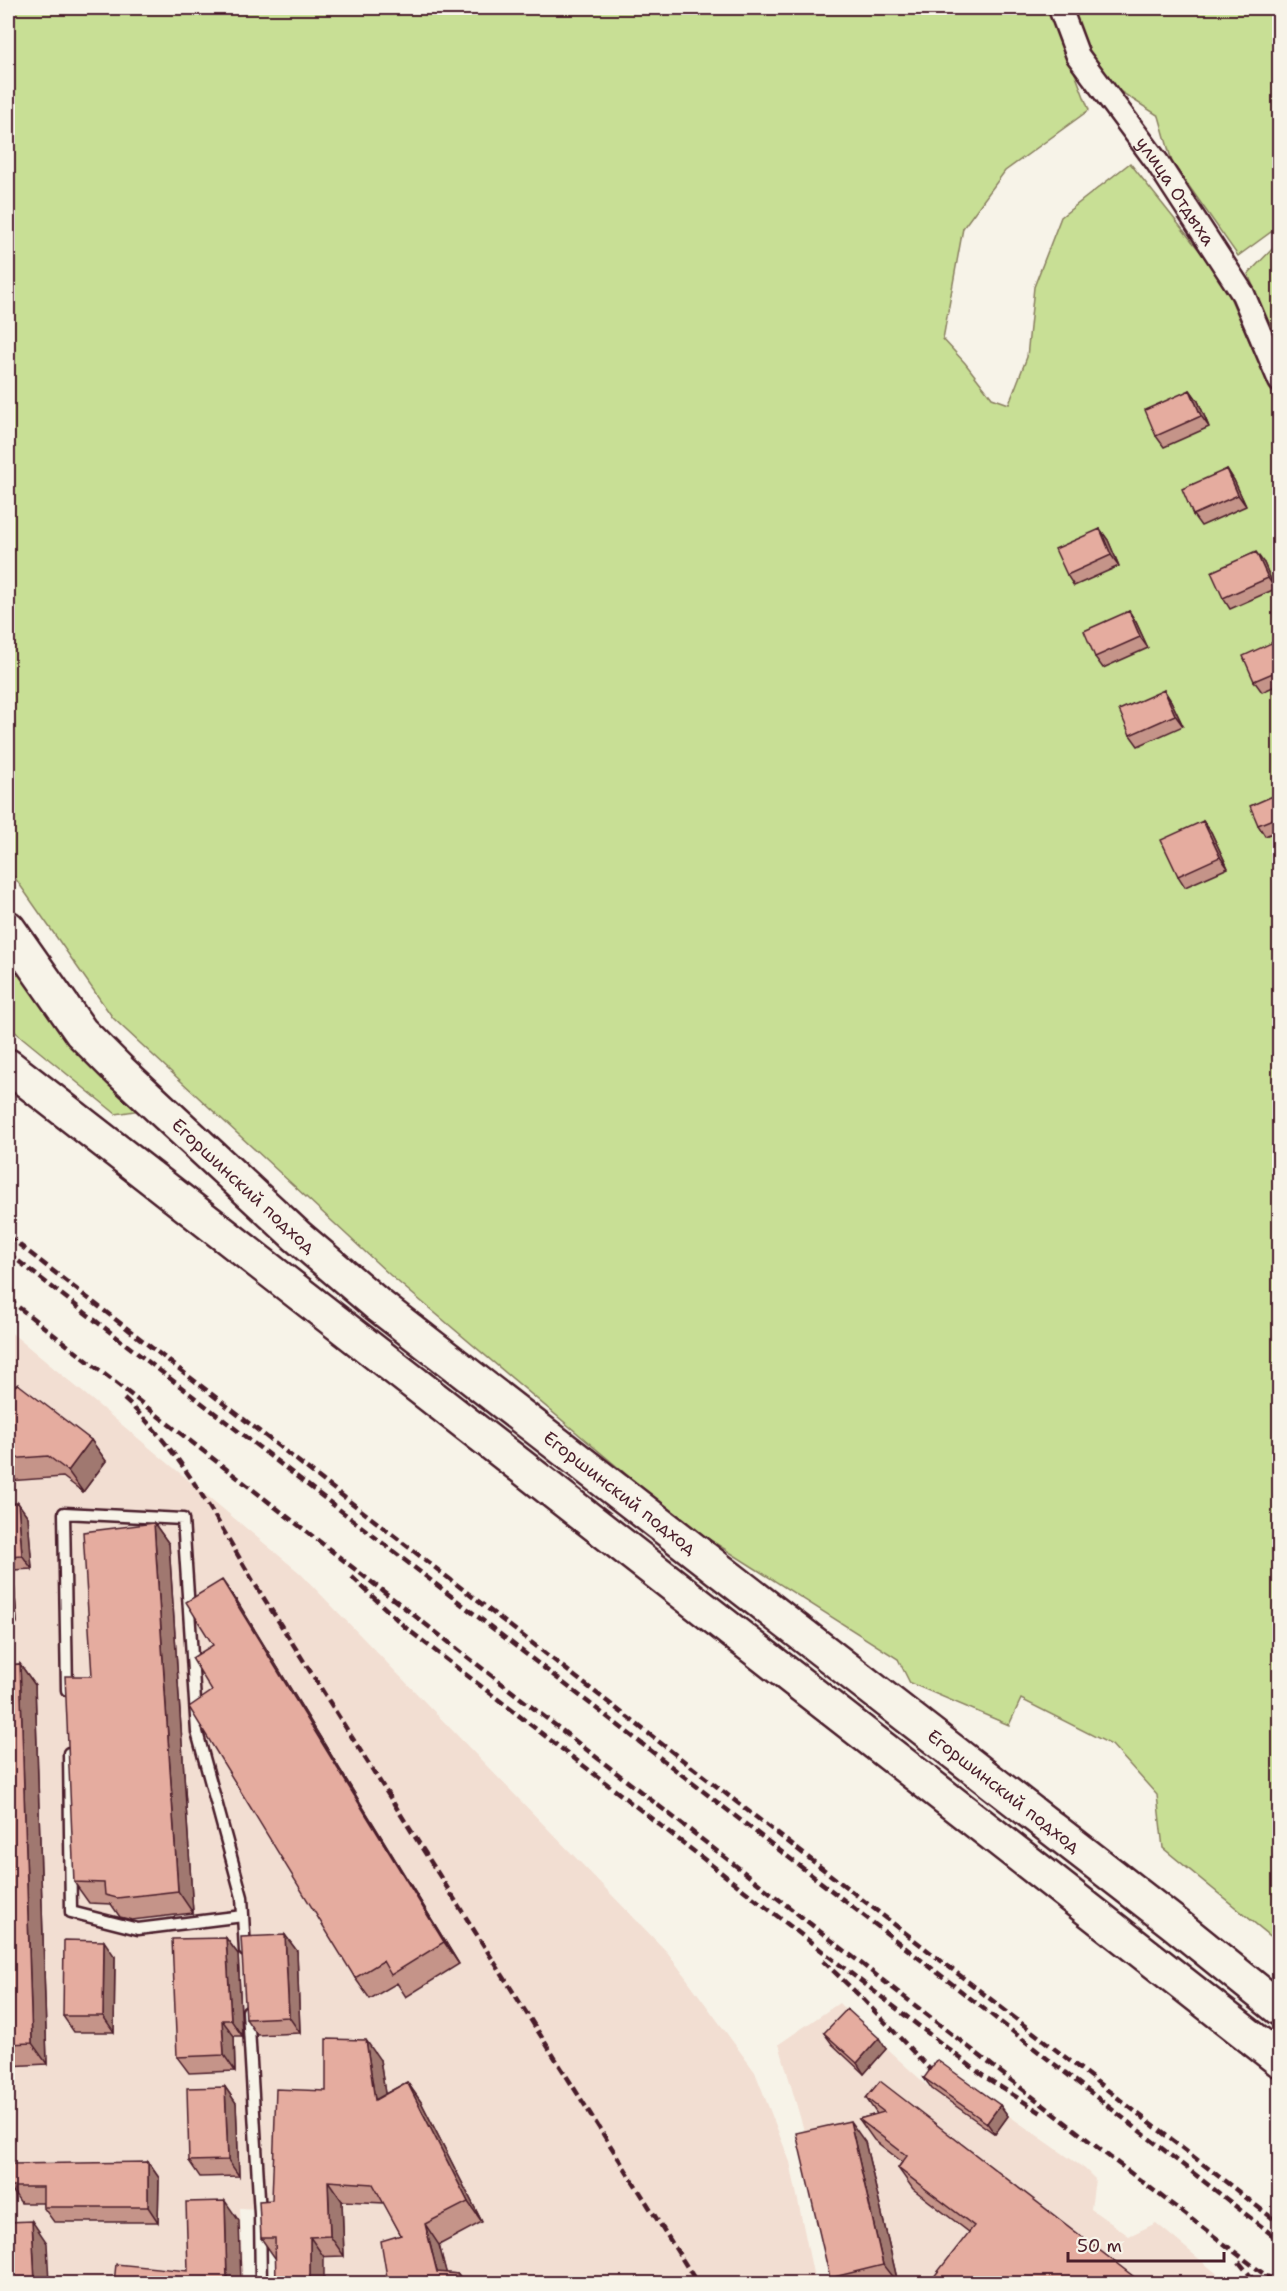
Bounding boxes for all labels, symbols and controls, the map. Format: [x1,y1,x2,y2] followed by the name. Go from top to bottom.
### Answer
[1130,132,1220,250] street label: улица Отдыха
[167,1113,321,1259] street label: Егоршинский подход
[538,1426,702,1560] street label: Егоршинский подход
[922,1724,1086,1859] street label: Егоршинский подход
[1068,2225,1224,2263] scale bar
[1077,2234,1122,2258] text: 50 m

